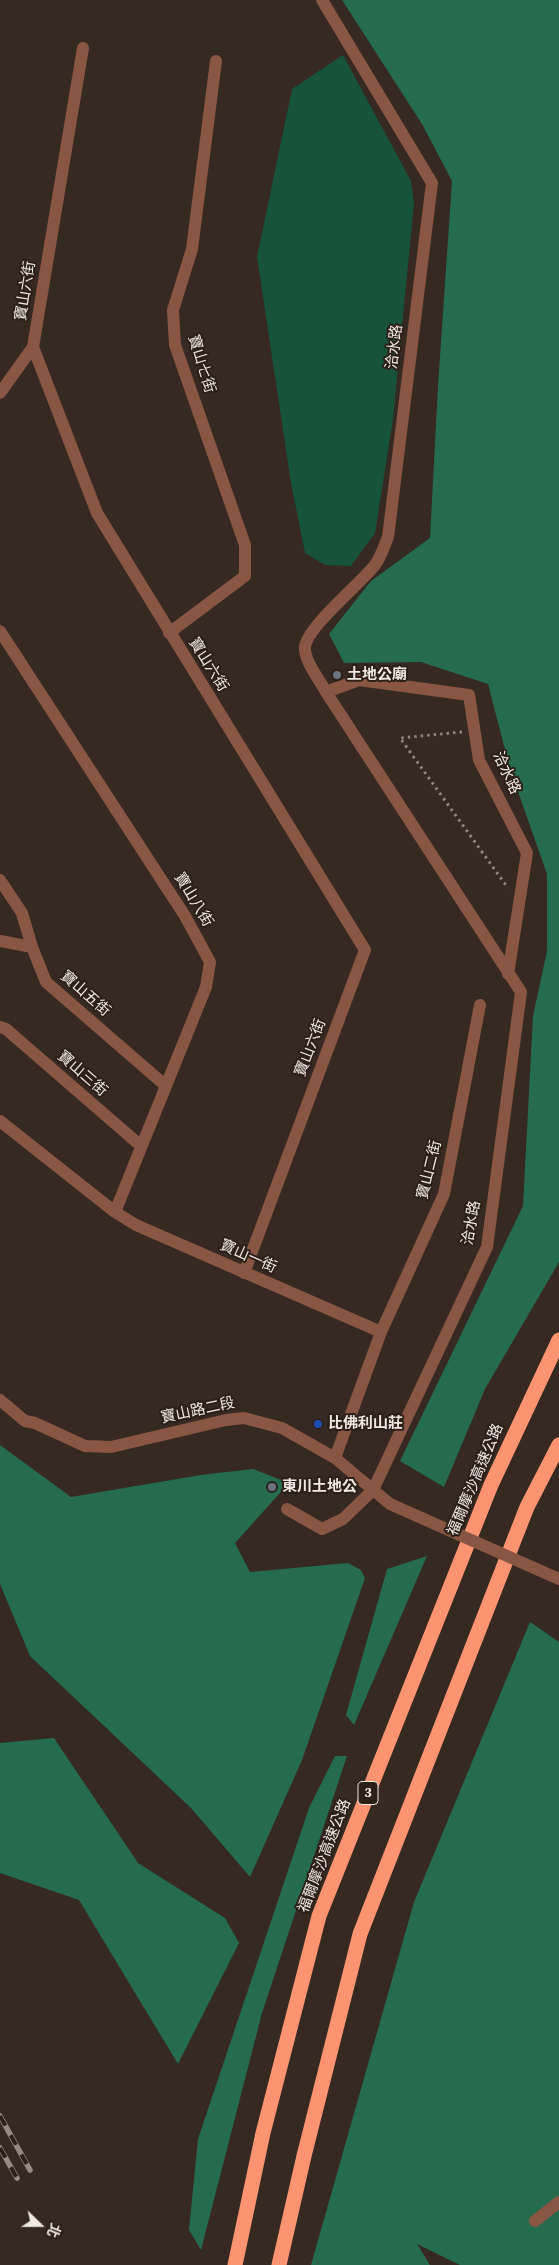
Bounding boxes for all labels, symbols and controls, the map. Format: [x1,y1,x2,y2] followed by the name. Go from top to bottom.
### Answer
[12,260,40,322] street label: 寶山六街
[383,324,407,370] street label: 洽水路
[184,333,218,395] street label: 寶山七街
[184,635,232,695] street label: 寶山六街
[347,666,407,684] place label: 土地公廟
[331,669,343,681] marker: 土地公廟
[488,749,524,797] street label: 洽水路
[170,870,216,930] street label: 寶山八街
[56,968,114,1020] street label: 寶山五街
[292,1017,330,1079] street label: 寶山六街
[53,1048,111,1100] street label: 寶山三街
[414,1139,446,1201] street label: 寶山二街
[459,1199,485,1247] street label: 洽水路
[217,1237,279,1277] street label: 寶山一街
[159,1394,237,1428] street label: 寶山路二段
[328,1415,403,1433] place label: 比佛利山莊
[312,1418,324,1430] marker: 比佛利山莊
[444,1421,508,1539] street label: 福爾摩沙高速公路
[282,1478,357,1496] place label: 東川土地公
[266,1481,278,1493] marker: 東川土地公
[358,1782,378,1805] road number: 3
[295,1797,355,1915] street label: 福爾摩沙高速公路
[15,2200,65,2250] north arrow
[42,2220,66,2241] text: 北

